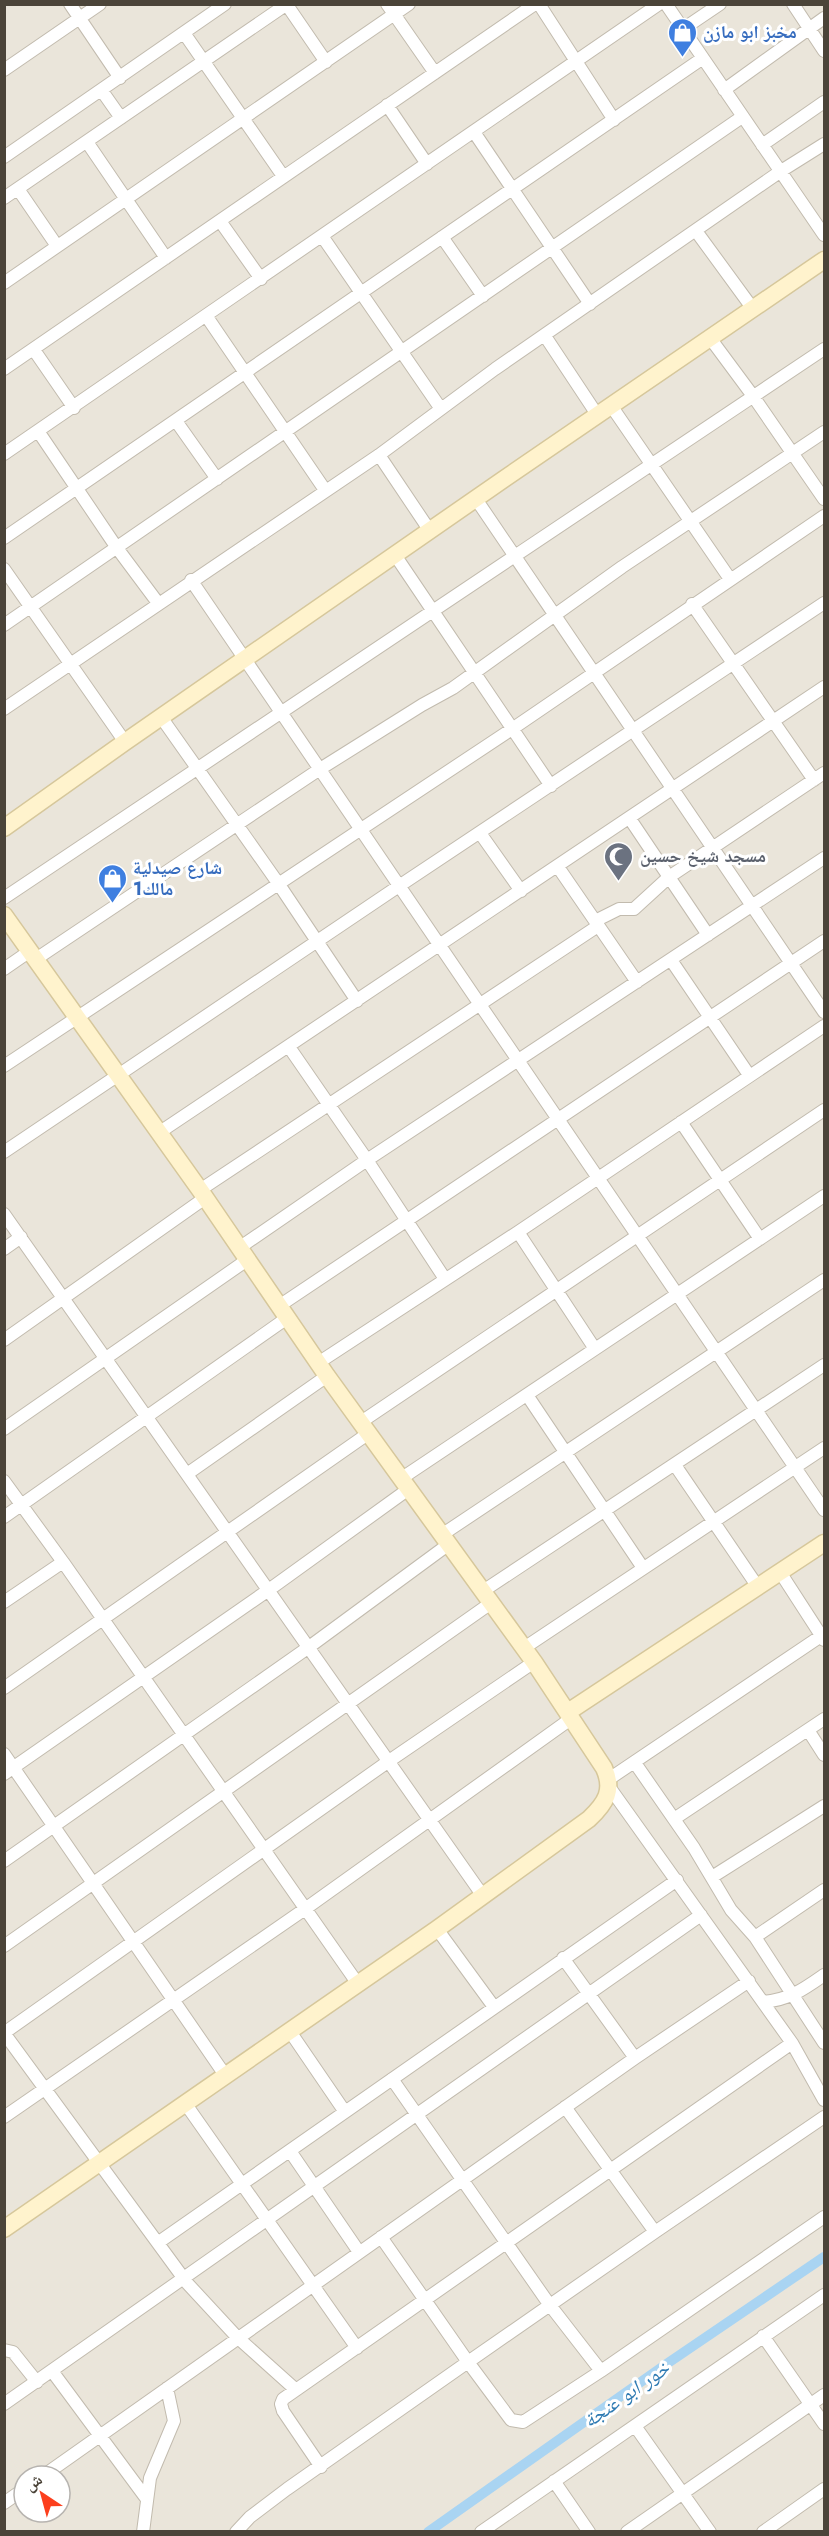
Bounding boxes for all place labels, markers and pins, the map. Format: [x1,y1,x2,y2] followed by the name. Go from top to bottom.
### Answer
[666,16,698,58] shop icon: مخبز ابو مازن
[703,19,797,45] place label: مخبز ابو مازن
[603,840,635,882] mosque icon: مسجد شيخ حسين
[640,843,766,869] place label: مسجد شيخ حسين
[133,855,222,902] place label: شارع صيدلية مالك1
[96,862,128,904] shop icon: شارع صيدلية مالك1

